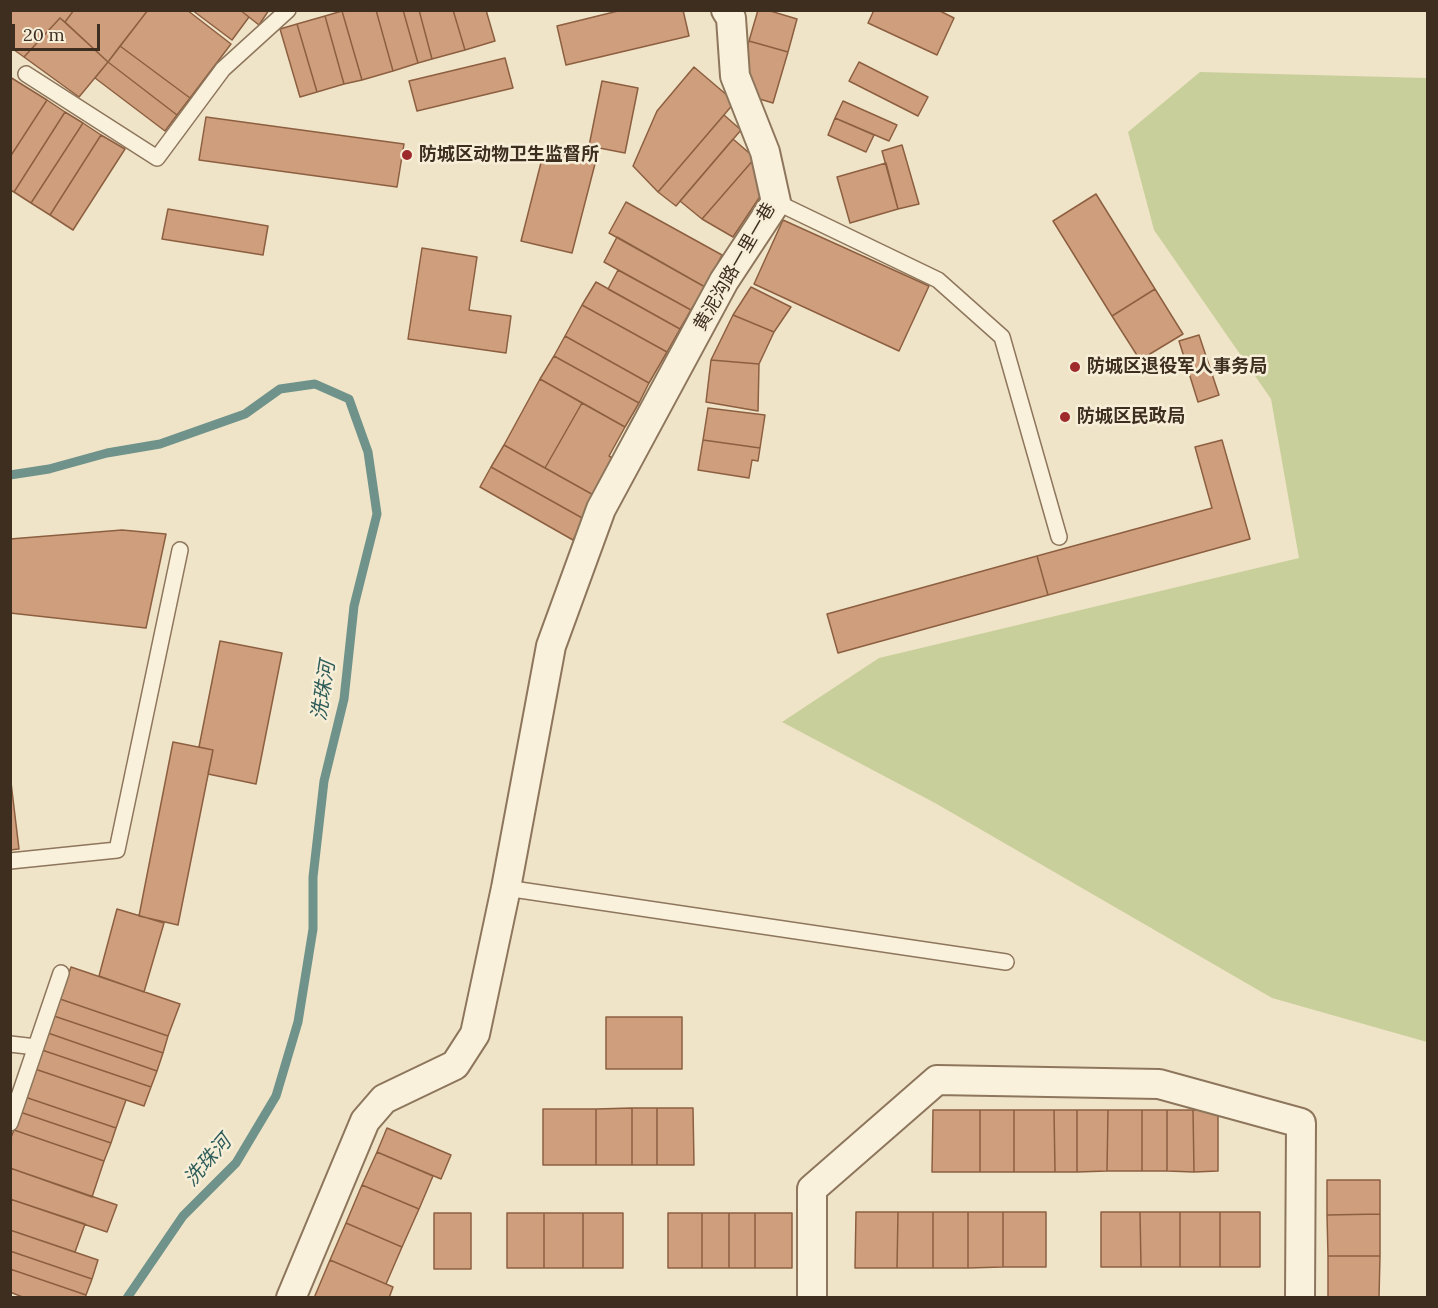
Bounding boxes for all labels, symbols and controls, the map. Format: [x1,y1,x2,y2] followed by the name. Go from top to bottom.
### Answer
[15,12,104,50] scale bar
[23,23,65,46] text: 20 m
[419,144,599,166] place label: 防城区动物卫生监督所
[400,148,414,162] marker: 防城区动物卫生监督所
[690,199,780,335] street label: 黄泥沟路一里一巷
[1087,356,1267,378] place label: 防城区退役军人事务局
[1068,360,1082,374] marker: 防城区退役军人事务局
[1077,406,1185,428] place label: 防城区民政局
[1058,410,1072,424] marker: 防城区民政局
[307,659,341,723] water label: 洗珠河
[179,1130,237,1192] water label: 洗珠河

